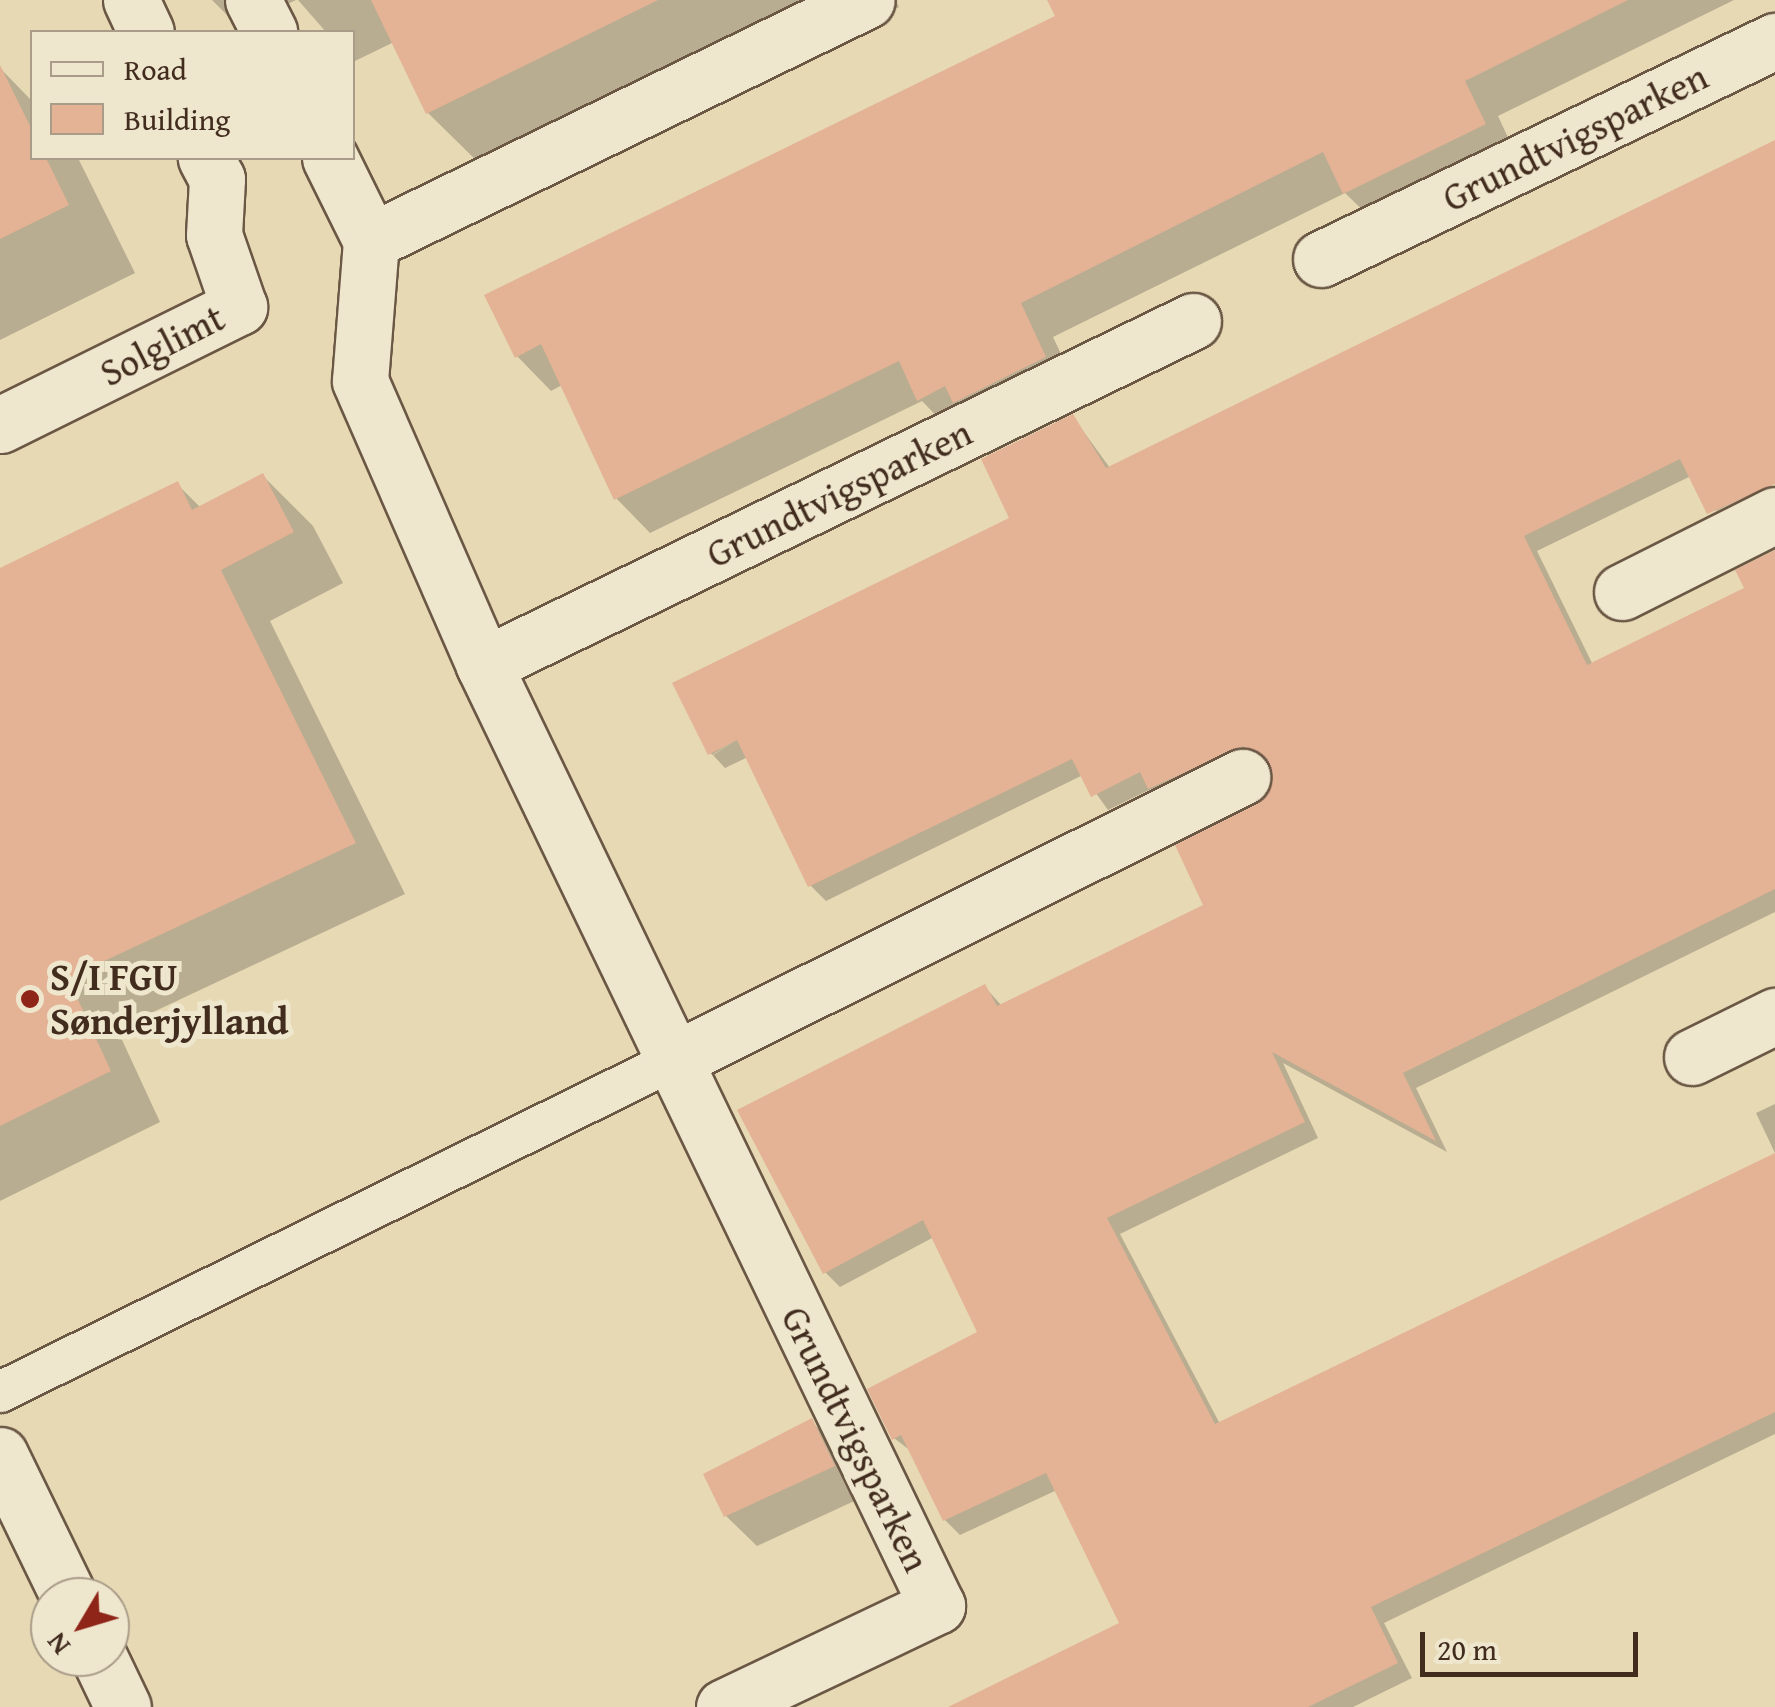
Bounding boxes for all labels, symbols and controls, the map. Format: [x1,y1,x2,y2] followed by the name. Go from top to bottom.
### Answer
[30,30,355,160] legend
[124,47,187,91] text: Road
[1435,53,1715,221] street label: Grundtvigsparken
[124,97,230,141] text: Building
[92,294,232,396] street label: Solglimt
[699,409,979,577] street label: Grundtvigsparken
[50,954,289,1044] place label: S/I FGU Sønderjylland
[19,988,41,1010] marker: S/I FGU Sønderjylland
[772,1299,940,1579] street label: Grundtvigsparken
[30,1577,130,1677] north arrow
[1425,1612,1642,1674] scale bar
[36,1625,79,1665] text: N
[1437,1627,1497,1671] text: 20 m

